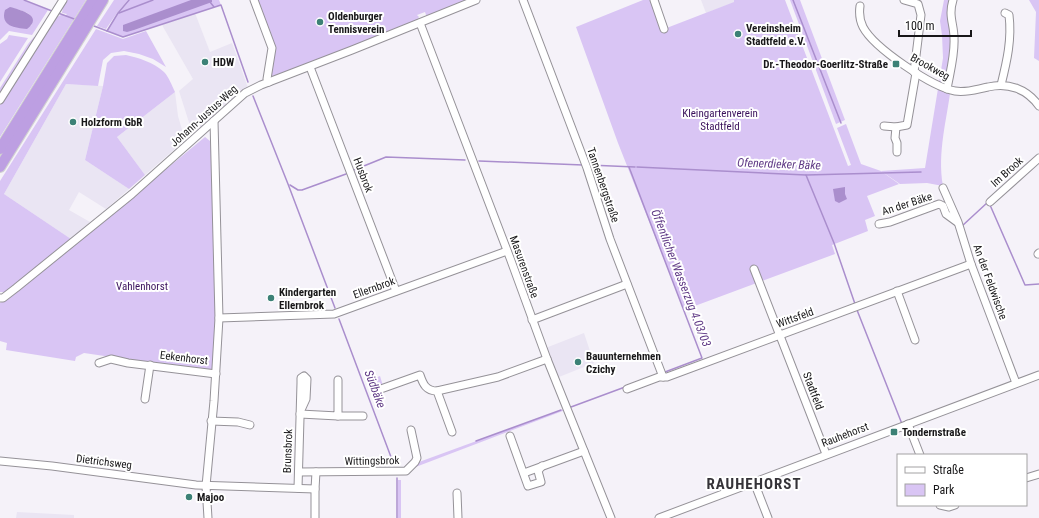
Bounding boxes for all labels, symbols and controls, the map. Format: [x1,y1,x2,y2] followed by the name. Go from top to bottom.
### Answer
[328,10,384,36] place label: Oldenburger Tennisverein
[899,12,971,38] scale bar
[315,17,325,27] marker: Oldenburger Tennisverein
[905,19,935,33] text: 100 m
[746,22,806,48] place label: Vereinsheim Stadtfeld e.V.
[733,29,743,39] marker: Vereinsheim Stadtfeld e.V.
[908,51,952,83] street label: Brookweg
[213,56,235,69] place label: HDW
[200,57,210,67] marker: HDW
[763,58,888,71] place label: Dr.-Theodor-Goerlitz-Straße
[891,59,901,69] marker: Dr.-Theodor-Goerlitz-Straße
[168,83,240,149] street label: Johann-Justus-Weg
[682,107,758,133] park label: Kleingartenverein Stadtfeld
[81,116,142,129] place label: Holzform GbR
[68,117,78,127] marker: Holzform GbR
[584,146,622,224] street label: Tannenbergstraße
[988,154,1026,190] street label: Im Brook
[350,156,376,194] street label: Husbrok
[737,156,822,172] water label: Ofenerdieker Bäke
[880,190,934,218] street label: An der Bäke
[648,207,715,349] water label: Öffentlicher Wasserzug 4.03/03
[507,234,541,300] street label: Masurenstraße
[970,243,1010,321] street label: An der Feldwische
[351,274,397,302] street label: Ellernbrok
[116,280,168,293] park label: Vahlenhorst
[279,286,336,312] place label: Kindergarten Ellernbrok
[266,293,276,303] marker: Kindergarten Ellernbrok
[774,305,816,331] street label: Wittsfeld
[159,349,209,367] street label: Eekenhorst
[586,350,661,376] place label: Bauunternehmen Czichy
[573,357,583,367] marker: Bauunternehmen Czichy
[361,368,389,410] water label: Südbäke
[800,370,826,412] street label: Stadtfeld
[820,420,870,450] street label: Rauhehorst
[902,426,966,439] place label: Tondernstraße
[889,427,899,437] marker: Tondernstraße
[281,429,295,473] street label: Brunsbrok
[75,452,133,472] street label: Dietrichsweg
[344,454,400,468] street label: Wittingsbrok
[897,454,1027,506] legend
[933,463,964,477] text: Straße
[706,475,802,493] district label: RAUHEHORST
[933,483,955,497] text: Park
[197,491,225,504] place label: Majoo
[184,492,194,502] marker: Majoo

